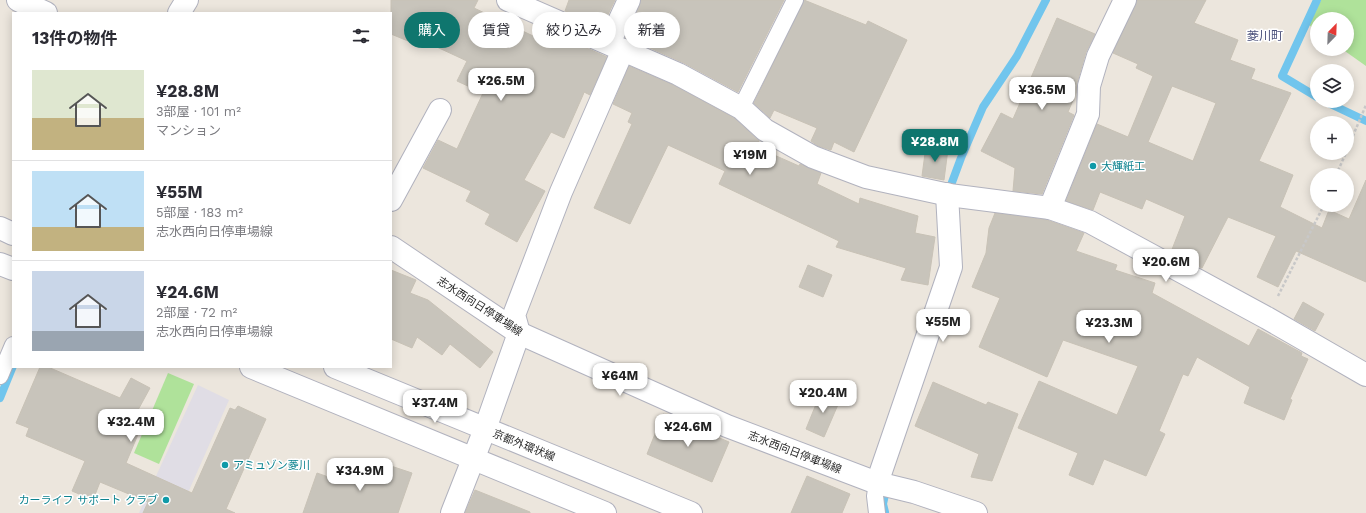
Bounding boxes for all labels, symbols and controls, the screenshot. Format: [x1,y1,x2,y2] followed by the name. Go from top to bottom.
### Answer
[404,12,460,48] chip: 購入
[468,12,524,48] chip: 賃貸
[532,12,616,48] chip: 絞り込み
[624,12,680,48] chip: 新着
[1310,12,1354,56] north arrow
[1310,12,1354,212] map controls
[350,25,372,47] icon: filters
[32,28,117,48] text: 13件の物件
[1247,29,1283,43] district label: 菱川町
[1310,64,1354,108] button: layers
[468,68,534,102] pin: ¥26.5M
[477,73,525,88] text: ¥26.5M
[1009,77,1075,111] pin: ¥36.5M
[156,81,219,101] text: ¥28.8M
[1018,82,1066,97] text: ¥36.5M
[64,86,112,134] icon: home
[156,104,241,119] text: 3部屋 · 101 m²
[1310,116,1354,160] button: +
[156,123,221,138] text: マンション
[902,129,968,163] pin: ¥28.8M
[911,134,959,149] text: ¥28.8M
[726,142,774,176] pin: ¥19M
[733,147,767,162] text: ¥19M
[1101,160,1145,173] place label: 大輝紙工
[1088,161,1098,171] marker: 大輝紙工
[1310,168,1354,212] button: −
[156,182,203,202] text: ¥55M
[64,187,112,235] icon: home
[156,205,243,220] text: 5部屋 · 183 m²
[156,224,273,239] text: 志水西向日停車場線
[1133,249,1199,283] pin: ¥20.6M
[1142,254,1190,269] text: ¥20.6M
[435,274,525,339] street label: 志水西向日停車場線
[156,282,219,302] text: ¥24.6M
[64,287,112,335] icon: home
[156,305,237,320] text: 2部屋 · 72 m²
[919,309,967,343] pin: ¥55M
[1076,310,1142,344] pin: ¥23.3M
[925,314,961,329] text: ¥55M
[1085,315,1133,330] text: ¥23.3M
[156,324,273,339] text: 志水西向日停車場線
[596,363,644,397] pin: ¥64M
[602,368,638,383] text: ¥64M
[790,380,856,414] pin: ¥20.4M
[799,385,847,400] text: ¥20.4M
[402,390,468,424] pin: ¥37.4M
[412,395,458,410] text: ¥37.4M
[98,409,164,443] pin: ¥32.4M
[107,414,155,429] text: ¥32.4M
[655,414,721,448] pin: ¥24.6M
[664,419,712,434] text: ¥24.6M
[491,427,557,464] street label: 京都外環状線
[746,429,843,476] street label: 志水西向日停車場線
[327,458,393,492] pin: ¥34.9M
[233,459,310,472] place label: アミュゾン菱川
[220,460,230,470] marker: アミュゾン菱川
[336,463,384,478] text: ¥34.9M
[18,494,158,507] place label: カーライフ サポート クラブ
[161,495,171,505] marker: カーライフ サポート クラブ

